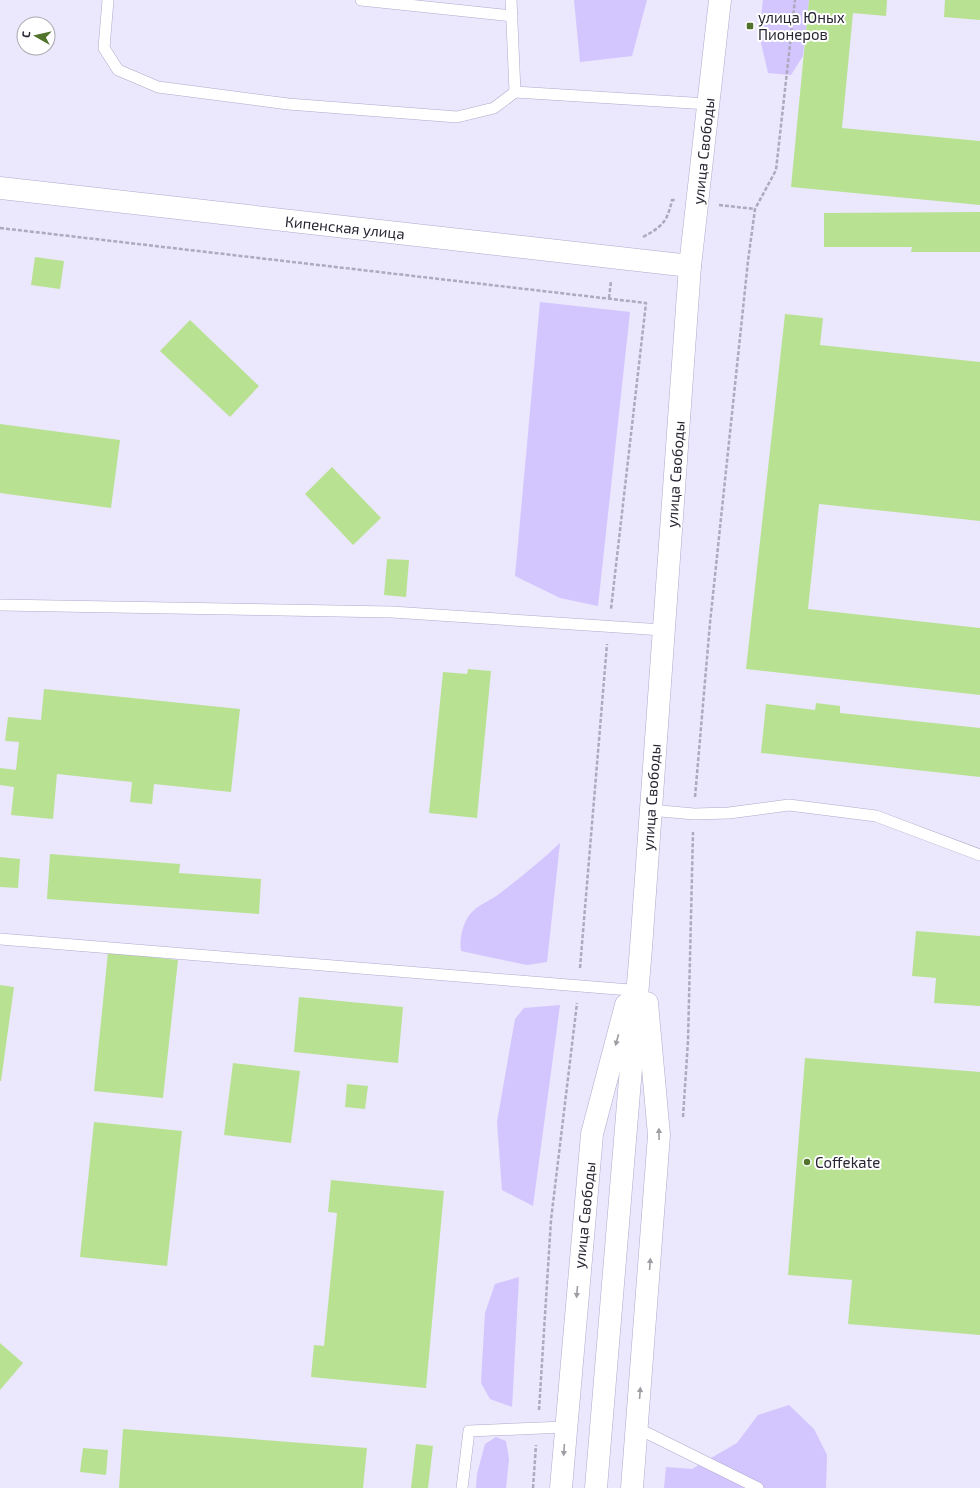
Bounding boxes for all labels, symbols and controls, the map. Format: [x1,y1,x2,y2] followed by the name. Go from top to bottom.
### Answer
[758,8,845,43] place label: улица Юных Пионеров
[16,16,56,56] north arrow
[745,21,755,31] marker: улица Юных Пионеров
[19,30,33,39] text: С
[688,97,719,205] street label: улица Свободы
[284,212,406,243] street label: Кипенская улица
[662,420,689,528] street label: улица Свободы
[638,743,665,851] street label: улица Свободы
[614,1034,620,1046] one-way arrow
[656,1127,662,1140] one-way arrow
[815,1153,880,1171] place label: Coffekate
[802,1157,812,1167] marker: Coffekate
[569,1161,600,1269] street label: улица Свободы
[646,1258,653,1270] one-way arrow
[574,1286,580,1298] one-way arrow
[636,1387,643,1399] one-way arrow
[560,1444,567,1456] one-way arrow

